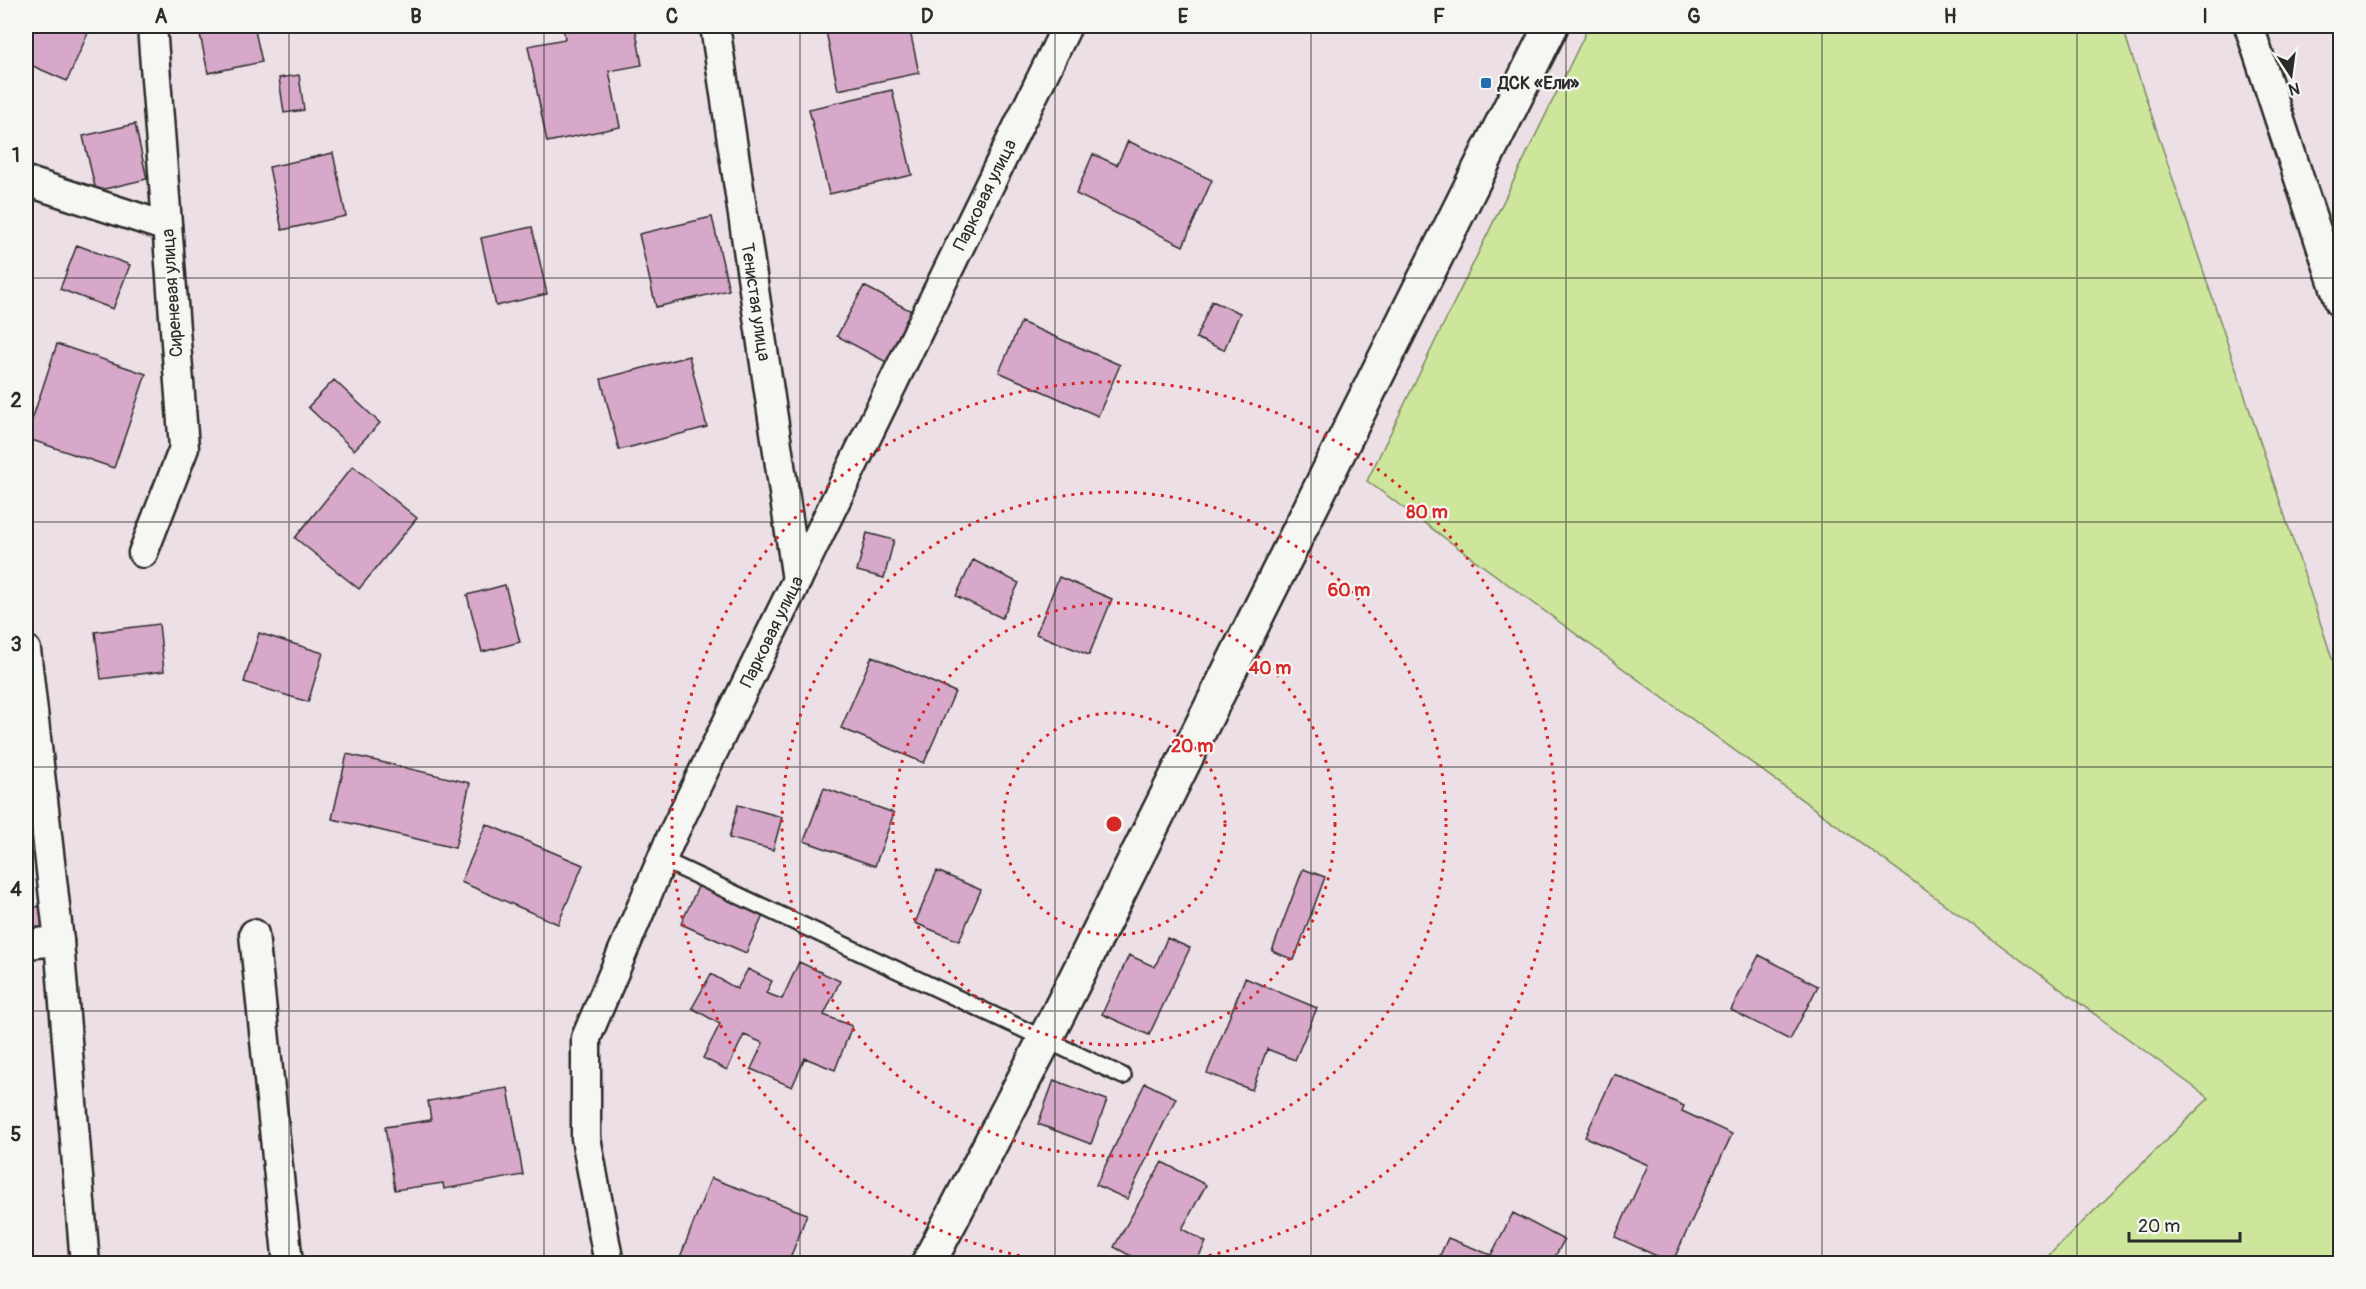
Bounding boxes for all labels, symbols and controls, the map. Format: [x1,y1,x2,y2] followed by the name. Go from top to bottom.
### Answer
[155,4,168,29] text: A
[410,4,422,29] text: B
[666,4,678,29] text: C
[921,4,934,29] text: D
[1178,4,1189,29] text: E
[1433,4,1445,29] text: F
[1687,4,1701,29] text: G
[1944,4,1957,29] text: H
[2202,4,2208,29] text: I
[2261,45,2321,105] north arrow
[1497,72,1580,95] place label: ДСК «Ели»
[1479,76,1493,90] marker: ДСК «Ели»
[2286,78,2302,100] text: N
[948,136,1022,254] street label: Парковая улица
[12,143,20,168] text: 1
[157,228,188,358] street label: Сиреневая улица
[735,241,775,363] street label: Тенистая улица
[10,388,22,413] text: 2
[1406,501,1448,524] text: 80 m
[735,572,809,691] street label: Парковая улица
[1328,579,1370,602] text: 60 m
[10,632,22,657] text: 3
[1249,657,1291,680] text: 40 m
[1171,735,1213,758] text: 20 m
[1104,814,1124,834] centre of rings
[10,877,22,902] text: 4
[11,1122,22,1147] text: 5
[2129,1205,2240,1243] scale bar
[2138,1215,2180,1238] text: 20 m

